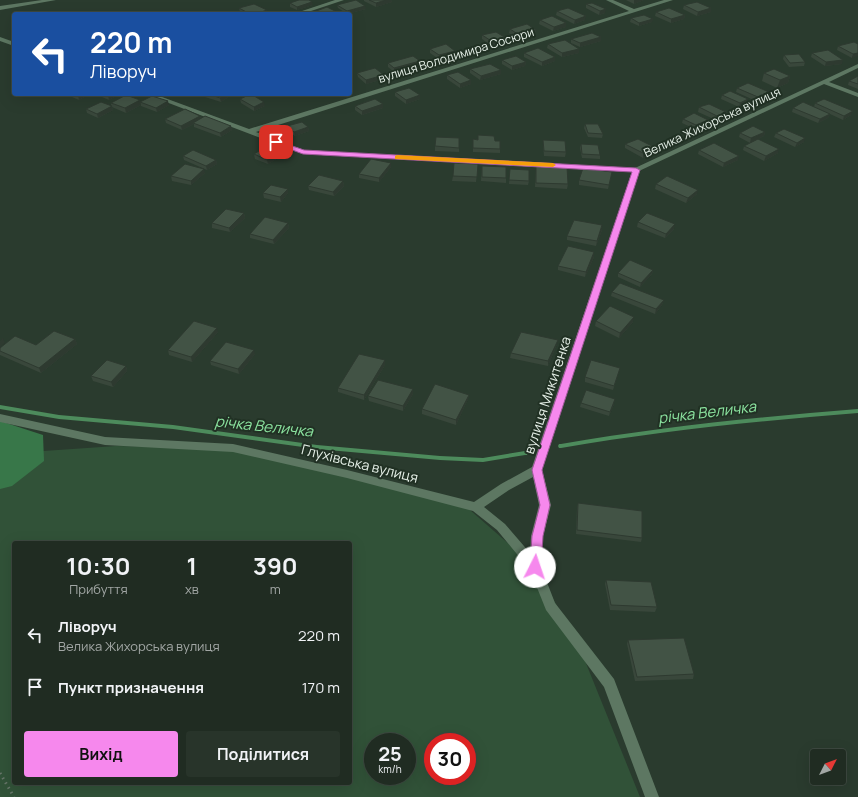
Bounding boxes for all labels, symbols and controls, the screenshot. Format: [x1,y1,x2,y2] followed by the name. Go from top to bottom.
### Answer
[90,23,173,61] text: 220 m
[376,23,536,87] street label: вулиця Володимира Сосюри
[24,28,76,80] icon: left
[90,59,157,83] text: Ліворуч
[641,83,783,161] street label: Велика Жихорська вулиця
[259,125,293,159] pin
[265,131,287,153] icon: arrive
[519,334,575,456] street label: вулиця Микитенка
[657,396,758,428] water label: річка Величка
[214,410,315,442] water label: річка Величка
[300,439,420,487] street label: Глухівська вулиця
[514,546,556,588] position arrow
[66,549,131,582] text: 10:30
[187,549,197,582] text: 1
[253,549,298,582] text: 390
[69,580,128,598] text: Прибуття
[185,580,199,598] text: хв
[270,580,281,598] text: m
[58,616,117,637] text: Ліворуч
[24,624,46,646] icon: left
[298,625,340,646] text: 220 m
[58,637,220,655] text: Велика Жихорська вулиця
[24,676,46,698] icon: arrive
[58,677,204,698] text: Пункт призначення
[302,677,340,698] text: 170 m
[24,731,178,777] button: Вихід
[186,731,340,777] button: Поділитися
[424,733,476,785] speed limit sign: 30
[378,740,402,767] text: 25
[810,749,846,785] north arrow
[810,749,846,785] map controls
[378,762,402,776] text: km/h

